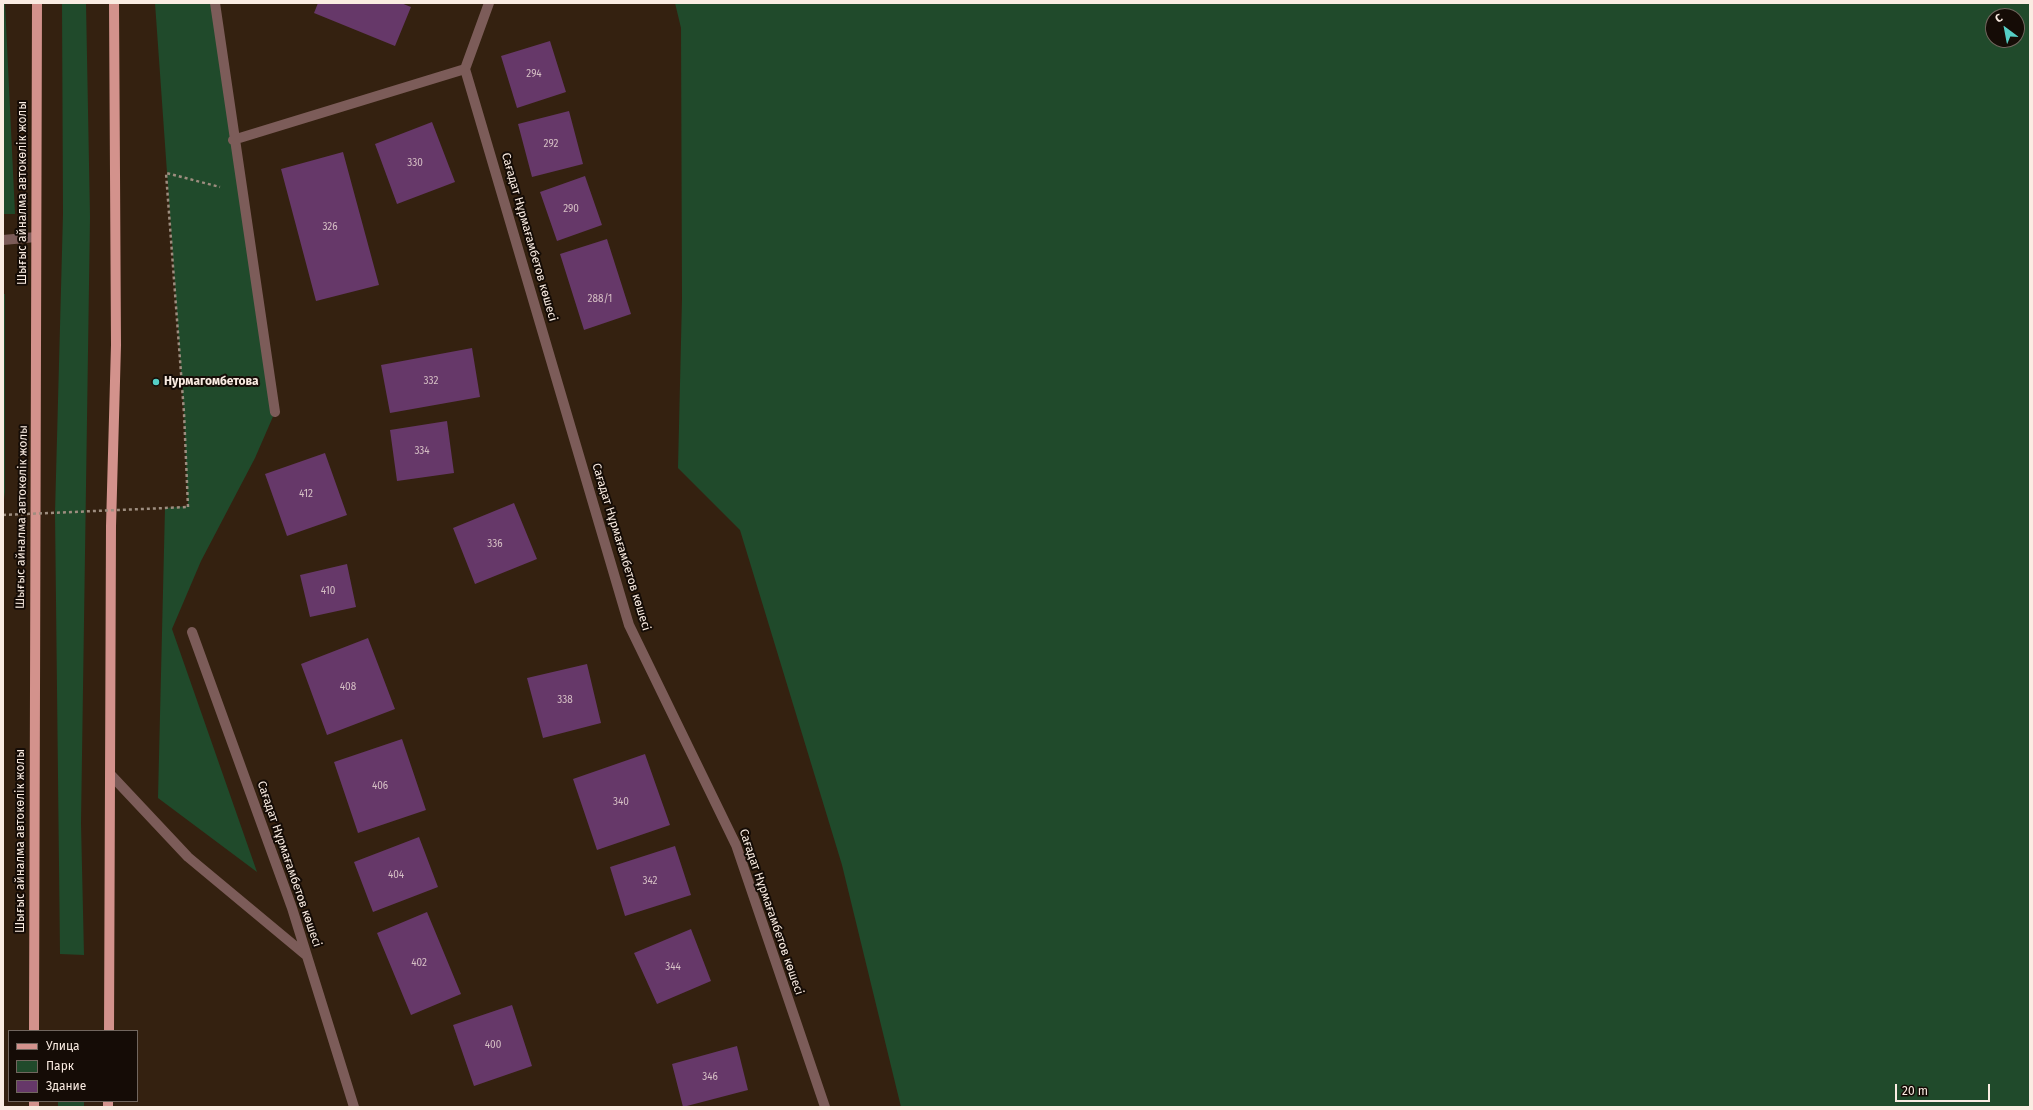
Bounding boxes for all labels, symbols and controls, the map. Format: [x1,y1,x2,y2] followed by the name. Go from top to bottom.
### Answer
[1985,8,2025,48] north arrow
[1993,11,2005,25] text: С
[526,68,542,80] house number: 294
[16,101,30,285] street label: Шығыс айналма автокөлік жолы
[544,138,558,150] house number: 292
[498,151,560,323] street label: Сағадат Нұрмағамбетов көшесі
[407,157,423,169] house number: 330
[563,203,579,215] house number: 290
[322,221,338,233] house number: 326
[588,293,612,305] house number: 288/1
[164,375,259,389] place label: Нурмагомбетова
[424,375,438,387] house number: 332
[151,377,161,387] marker: Нурмагомбетова
[13,425,31,609] street label: Шығыс айналма автокөлік жолы
[414,445,430,457] house number: 334
[589,461,653,633] street label: Сағадат Нұрмағамбетов көшесі
[299,488,313,500] house number: 412
[487,538,503,550] house number: 336
[321,585,335,597] house number: 410
[340,681,356,693] house number: 408
[557,694,573,706] house number: 338
[14,749,28,933] street label: Шығыс айналма автокөлік жолы
[254,779,324,949] street label: Сағадат Нұрмағамбетов көшесі
[372,780,388,792] house number: 406
[613,796,629,808] house number: 340
[736,827,806,997] street label: Сағадат Нұрмағамбетов көшесі
[388,869,404,881] house number: 404
[642,875,658,887] house number: 342
[411,957,427,969] house number: 402
[665,961,681,973] house number: 344
[8,1030,138,1102] legend
[46,1039,80,1053] text: Улица
[485,1039,501,1051] house number: 400
[46,1059,74,1073] text: Парк
[702,1071,718,1083] house number: 346
[1897,1076,1992,1102] scale bar
[46,1079,86,1093] text: Здание
[1902,1084,1928,1098] text: 20 m

